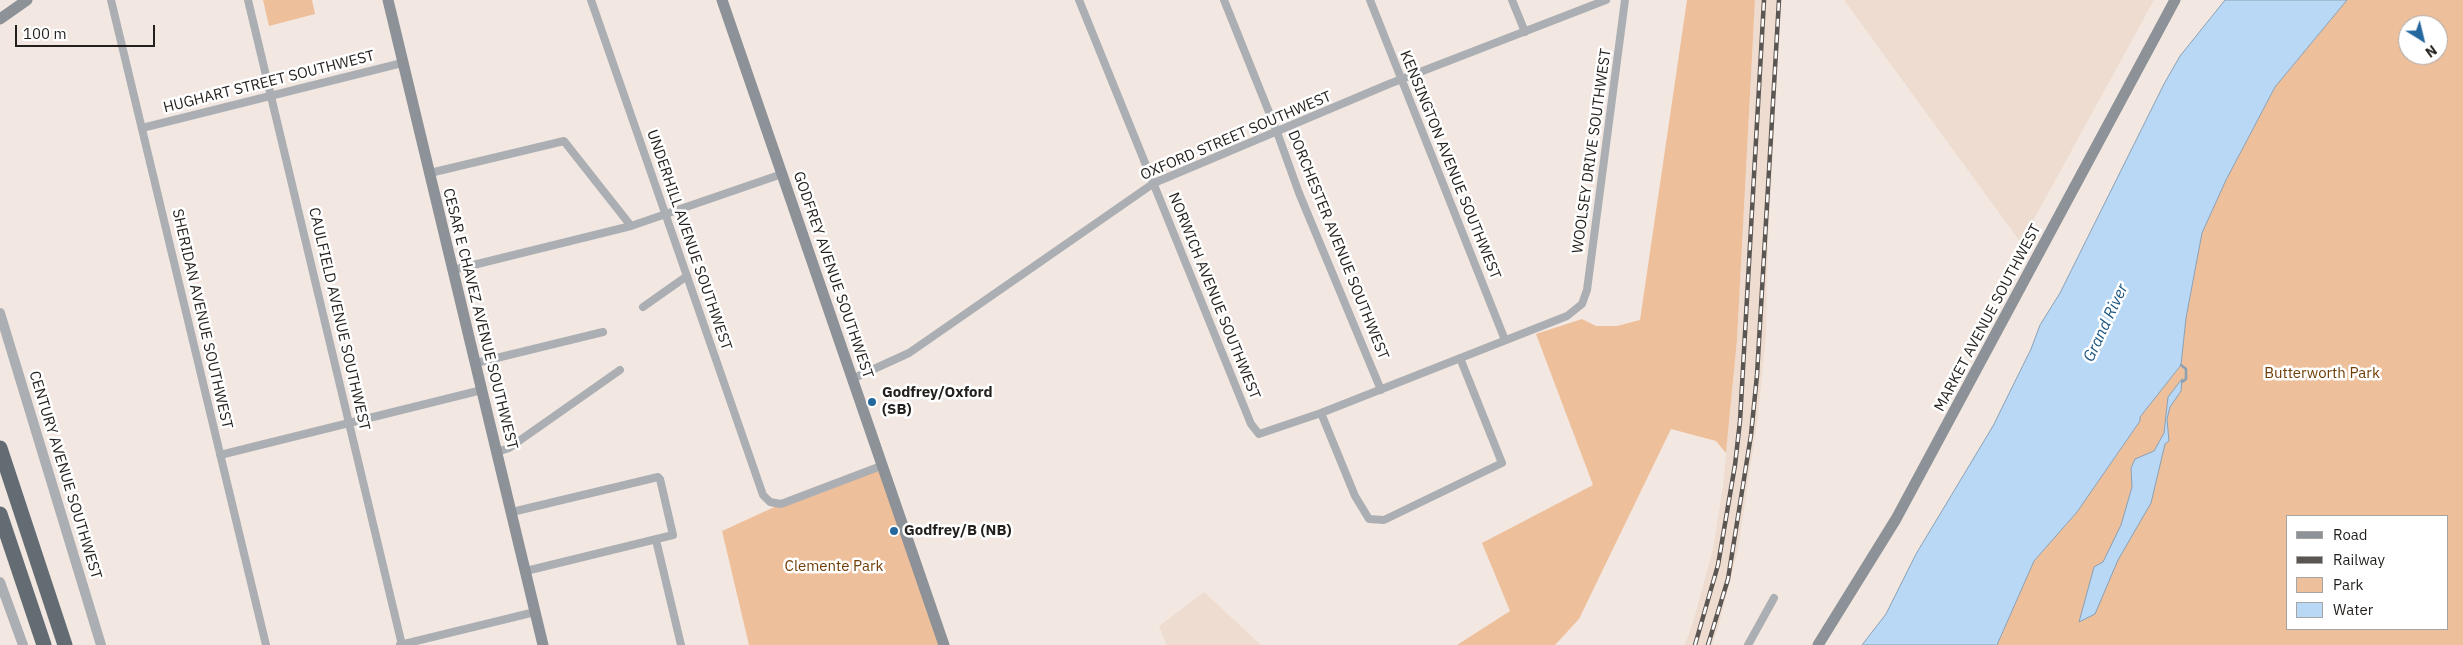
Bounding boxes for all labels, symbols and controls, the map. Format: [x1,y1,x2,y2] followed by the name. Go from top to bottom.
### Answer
[18,15,158,47] scale bar
[2398,15,2448,65] north arrow
[23,24,67,43] text: 100 m
[2422,41,2441,62] text: N
[162,47,376,117] street label: HUGHART STREET SOUTHWEST
[1569,47,1615,255] street label: WOOLSEY DRIVE SOUTHWEST
[1396,48,1504,282] street label: KENSINGTON AVENUE SOUTHWEST
[1138,88,1334,184] street label: OXFORD STREET SOUTHWEST
[643,127,735,353] street label: UNDERHILL AVENUE SOUTHWEST
[1284,128,1392,362] street label: DORCHESTER AVENUE SOUTHWEST
[789,169,877,381] street label: GODFREY AVENUE SOUTHWEST
[439,186,521,452] street label: CESAR E CHAVEZ AVENUE SOUTHWEST
[1164,190,1264,402] street label: NORWICH AVENUE SOUTHWEST
[305,206,373,432] street label: CAULFIELD AVENUE SOUTHWEST
[168,207,236,431] street label: SHERIDAN AVENUE SOUTHWEST
[1931,221,2045,415] street label: MARKET AVENUE SOUTHWEST
[2080,281,2132,365] water label: Grand River
[2264,365,2380,383] park label: Butterworth Park
[25,369,105,581] street label: CENTURY AVENUE SOUTHWEST
[882,384,993,419] place label: Godfrey/Oxford (SB)
[866,396,878,408] marker: Godfrey/Oxford (SB)
[2286,515,2448,630] legend
[904,522,1011,540] place label: Godfrey/B (NB)
[888,525,900,537] marker: Godfrey/B (NB)
[2333,525,2368,544] text: Road
[2333,550,2385,569] text: Railway
[785,558,883,576] park label: Clemente Park
[2333,575,2363,594] text: Park
[2333,600,2373,619] text: Water

